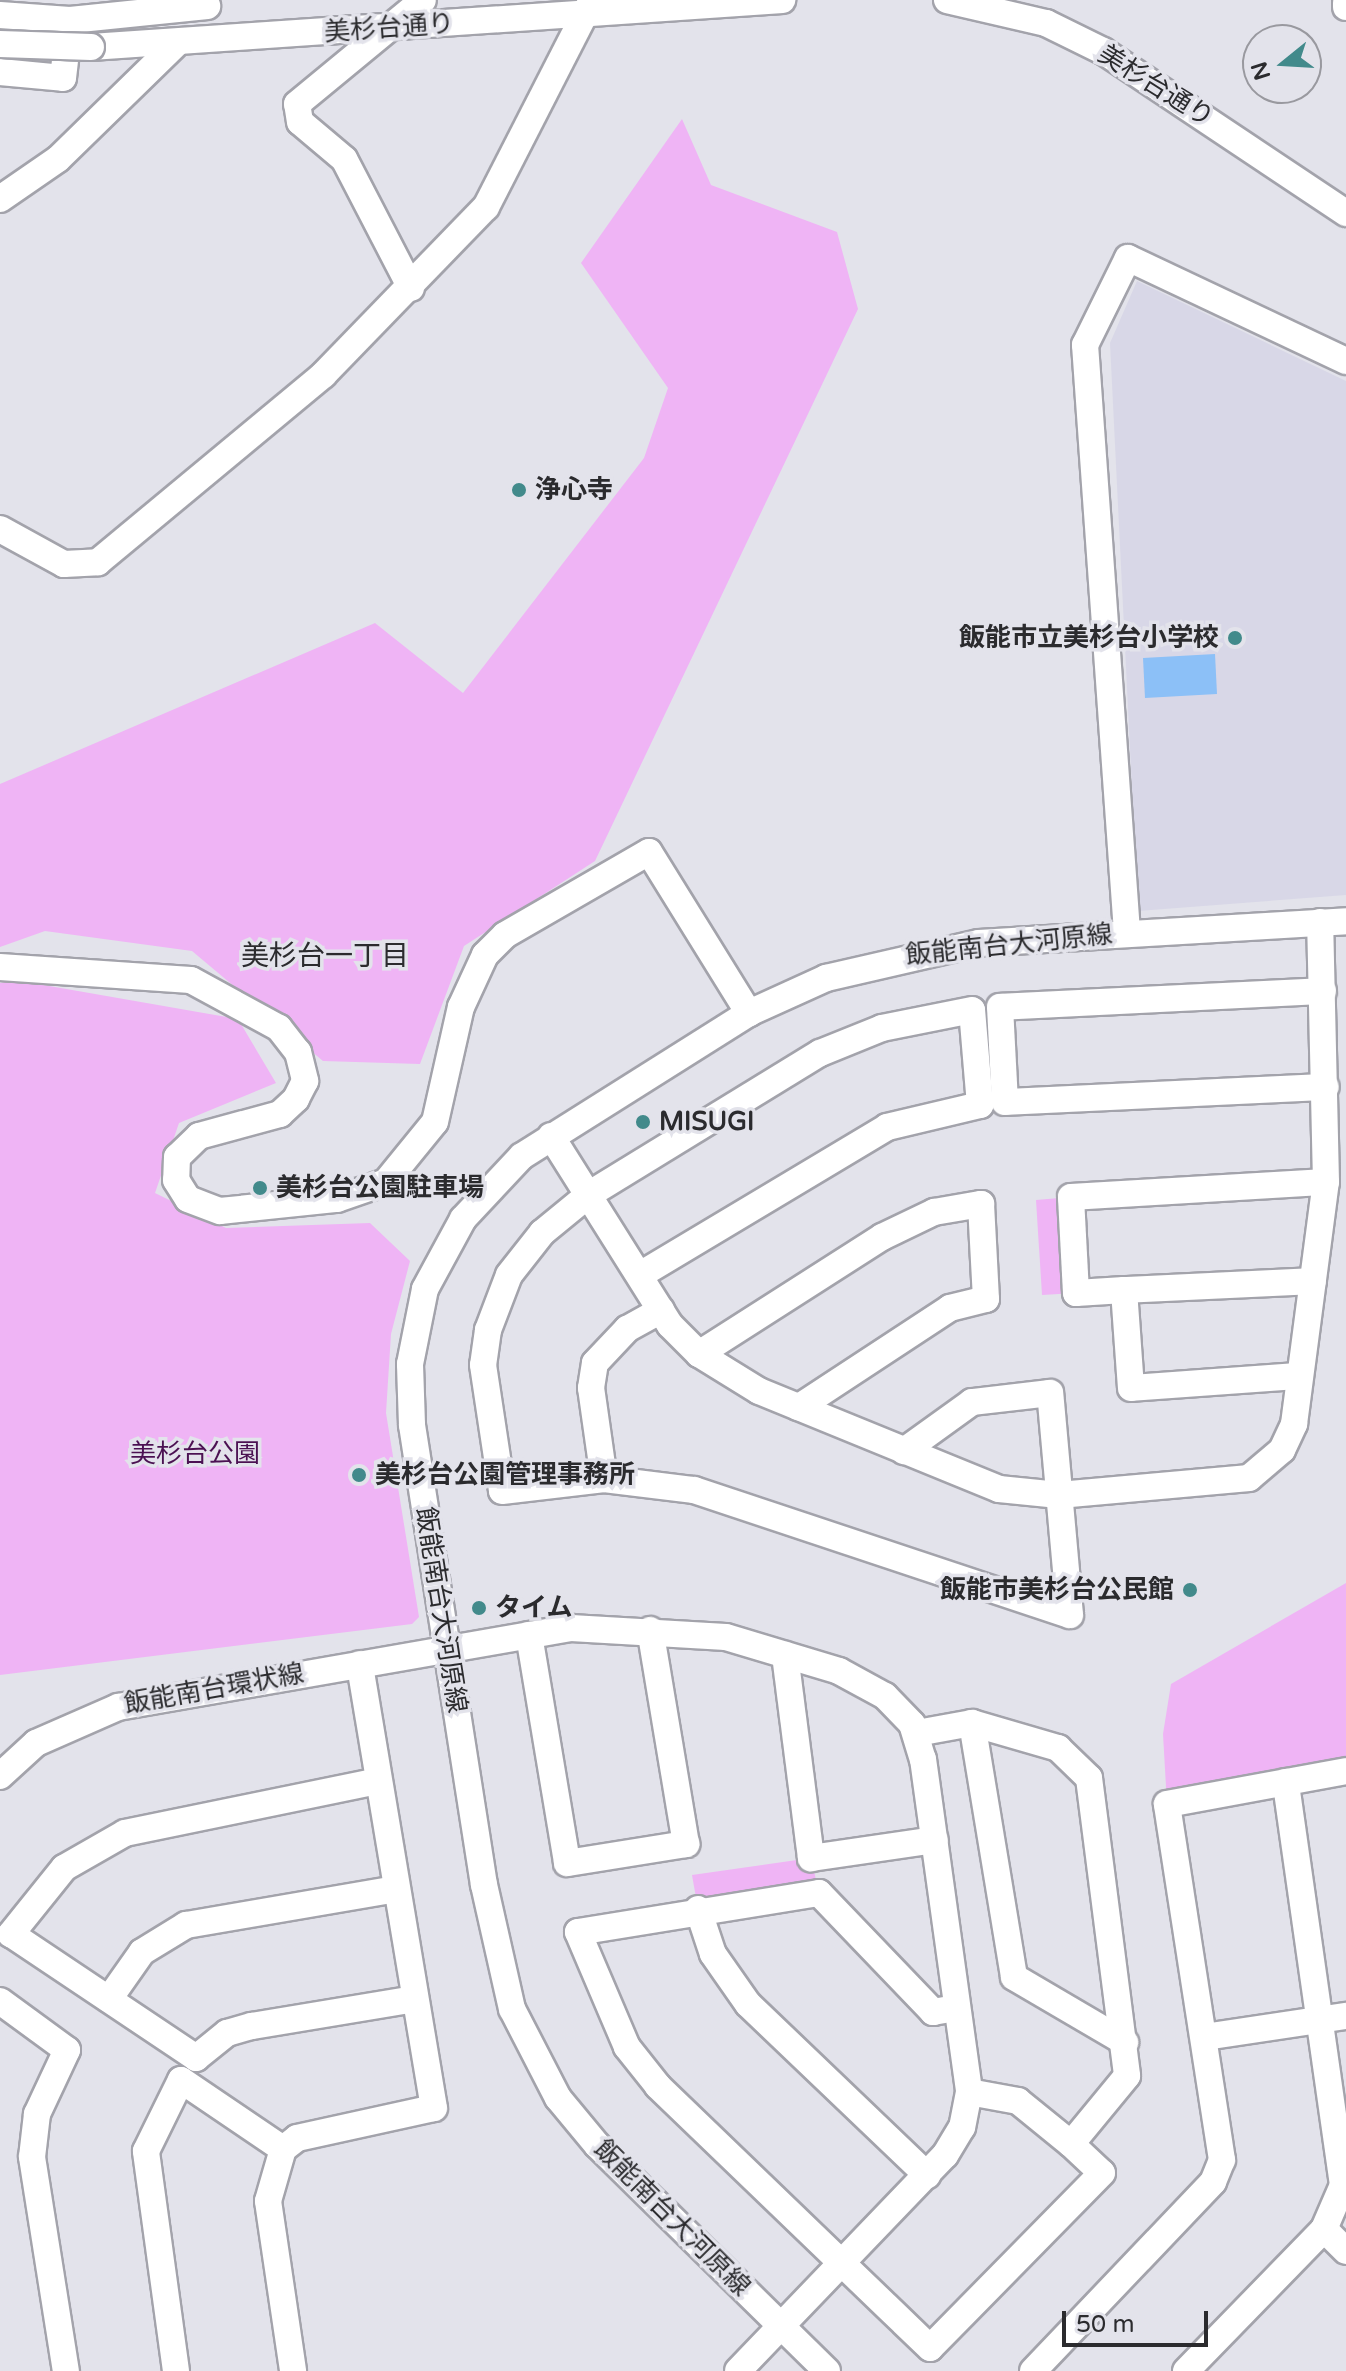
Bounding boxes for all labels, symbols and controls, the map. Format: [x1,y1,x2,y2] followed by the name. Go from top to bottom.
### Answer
[323,8,455,48] street label: 美杉台通り
[1242,24,1322,104] north arrow
[1093,38,1219,134] street label: 美杉台通り
[1246,58,1276,83] text: N
[535,474,613,506] place label: 浄心寺
[510,481,528,499] marker: 浄心寺
[959,622,1219,654] place label: 飯能市立美杉台小学校
[1226,629,1244,647] marker: 飯能市立美杉台小学校
[904,919,1114,971] street label: 飯能南台大河原線
[241,939,409,973] district label: 美杉台一丁目
[659,1106,754,1138] place label: MISUGI
[634,1113,652,1131] marker: MISUGI
[276,1172,484,1204] place label: 美杉台公園駐車場
[251,1179,269,1197] marker: 美杉台公園駐車場
[130,1438,260,1470] park label: 美杉台公園
[375,1459,635,1491] place label: 美杉台公園管理事務所
[350,1466,368,1484] marker: 美杉台公園管理事務所
[409,1505,473,1715] street label: 飯能南台大河原線
[940,1574,1174,1606] place label: 飯能市美杉台公民館
[1181,1581,1199,1599] marker: 飯能市美杉台公民館
[495,1592,573,1624] place label: タイム
[470,1599,488,1617] marker: タイム
[122,1658,306,1720] street label: 飯能南台環状線
[587,2133,757,2303] street label: 飯能南台大河原線
[1066,2295,1212,2345] scale bar
[1076,2310,1134,2339] text: 50 m

